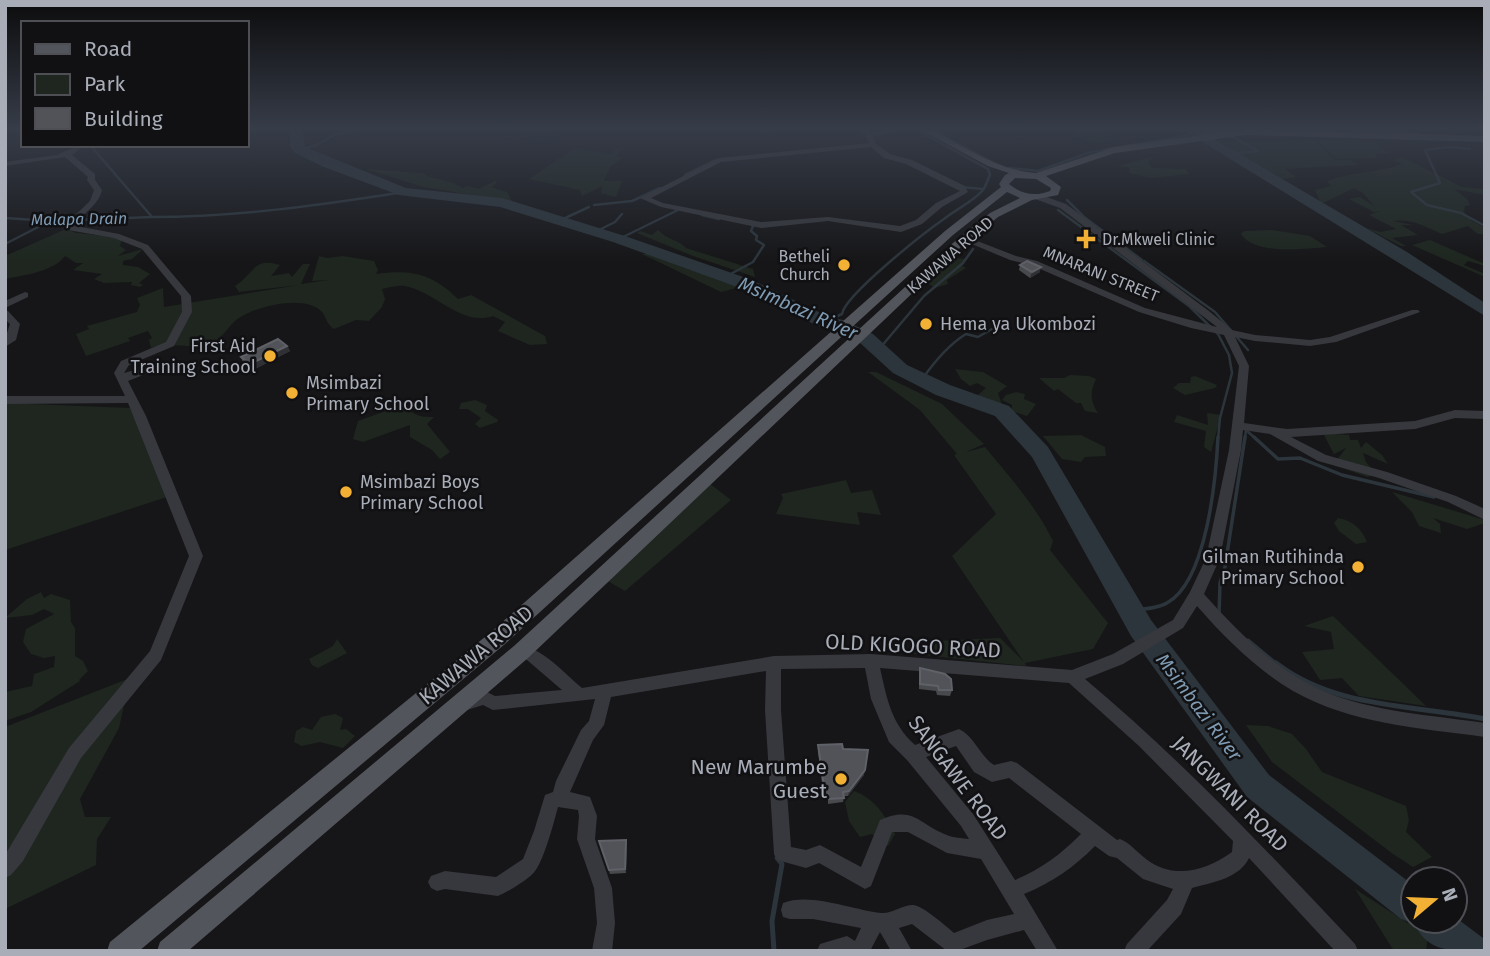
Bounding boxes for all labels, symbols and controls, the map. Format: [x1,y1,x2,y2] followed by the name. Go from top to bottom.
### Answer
[21,21,248,147] legend
[84,36,132,62] text: Road
[84,71,126,97] text: Park
[84,106,163,132] text: Building
[31,209,127,229] water label: Malapa Drain
[903,213,997,297] street label: KAWAWA ROAD
[1076,229,1096,249] marker: Dr.Mkweli Clinic
[1102,230,1215,249] place label: Dr.Mkweli Clinic
[1040,242,1162,306] street label: MNARANI STREET
[778,247,830,284] place label: Betheli Church
[836,257,852,273] marker: Betheli Church
[735,271,862,345] water label: Msimbazi River
[940,313,1096,335] place label: Hema ya Ukombozi
[918,316,934,332] marker: Hema ya Ukombozi
[130,335,256,378] place label: First Aid Training School
[262,348,278,364] marker: First Aid Training School
[306,372,429,415] place label: Msimbazi Primary School
[284,385,300,401] marker: Msimbazi Primary School
[360,471,483,514] place label: Msimbazi Boys Primary School
[338,484,354,500] marker: Msimbazi Boys Primary School
[1202,546,1344,589] place label: Gilman Rutihinda Primary School
[1350,559,1366,575] marker: Gilman Rutihinda Primary School
[414,600,538,710] street label: KAWAWA ROAD
[824,628,1002,664] street label: OLD KIGOGO ROAD
[1151,649,1247,766] water label: Msimbazi River
[903,710,1013,846] street label: SANGAWE ROAD
[1166,730,1294,858] street label: JANGWANI ROAD
[691,754,827,804] place label: New Marumbe Guest
[833,771,849,787] marker: New Marumbe Guest
[1399,865,1469,935] north arrow
[1437,885,1463,904] text: N

